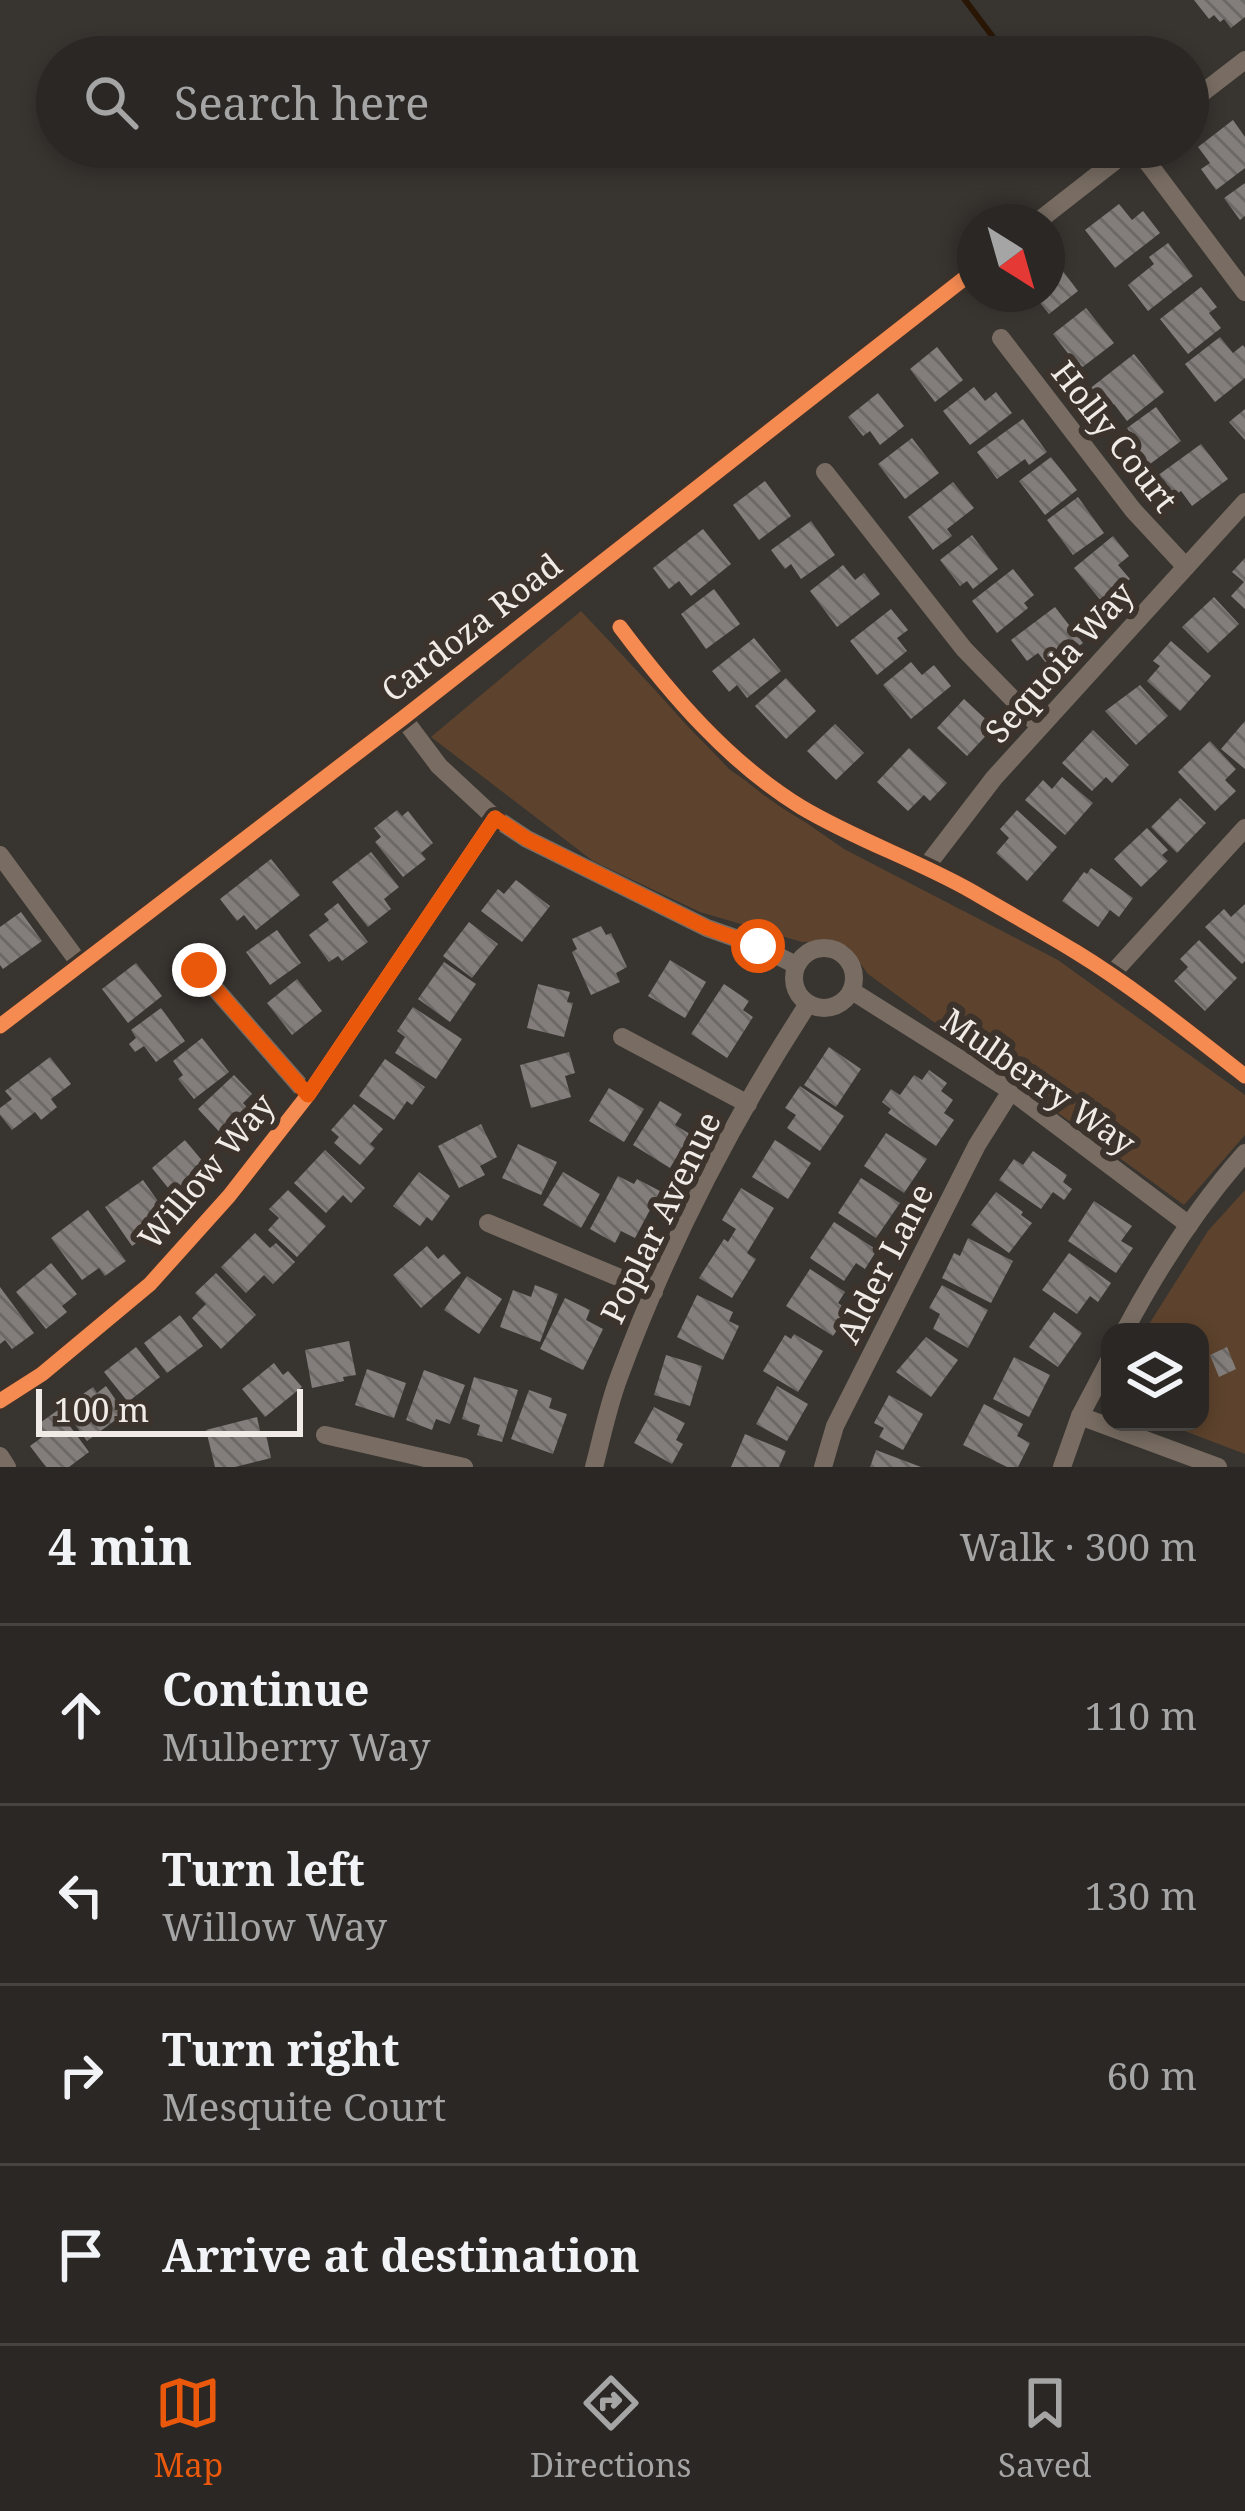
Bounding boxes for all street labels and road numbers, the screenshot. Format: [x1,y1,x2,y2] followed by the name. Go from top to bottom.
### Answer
[1042,351,1188,521] street label: Holly Court
[372,542,570,712] street label: Cardoza Road
[975,571,1144,752] street label: Sequoia Way
[933,997,1145,1165] street label: Mulberry Way
[128,1083,285,1258] street label: Willow Way
[589,1104,731,1330] street label: Poplar Avenue
[825,1175,943,1351] street label: Alder Lane

